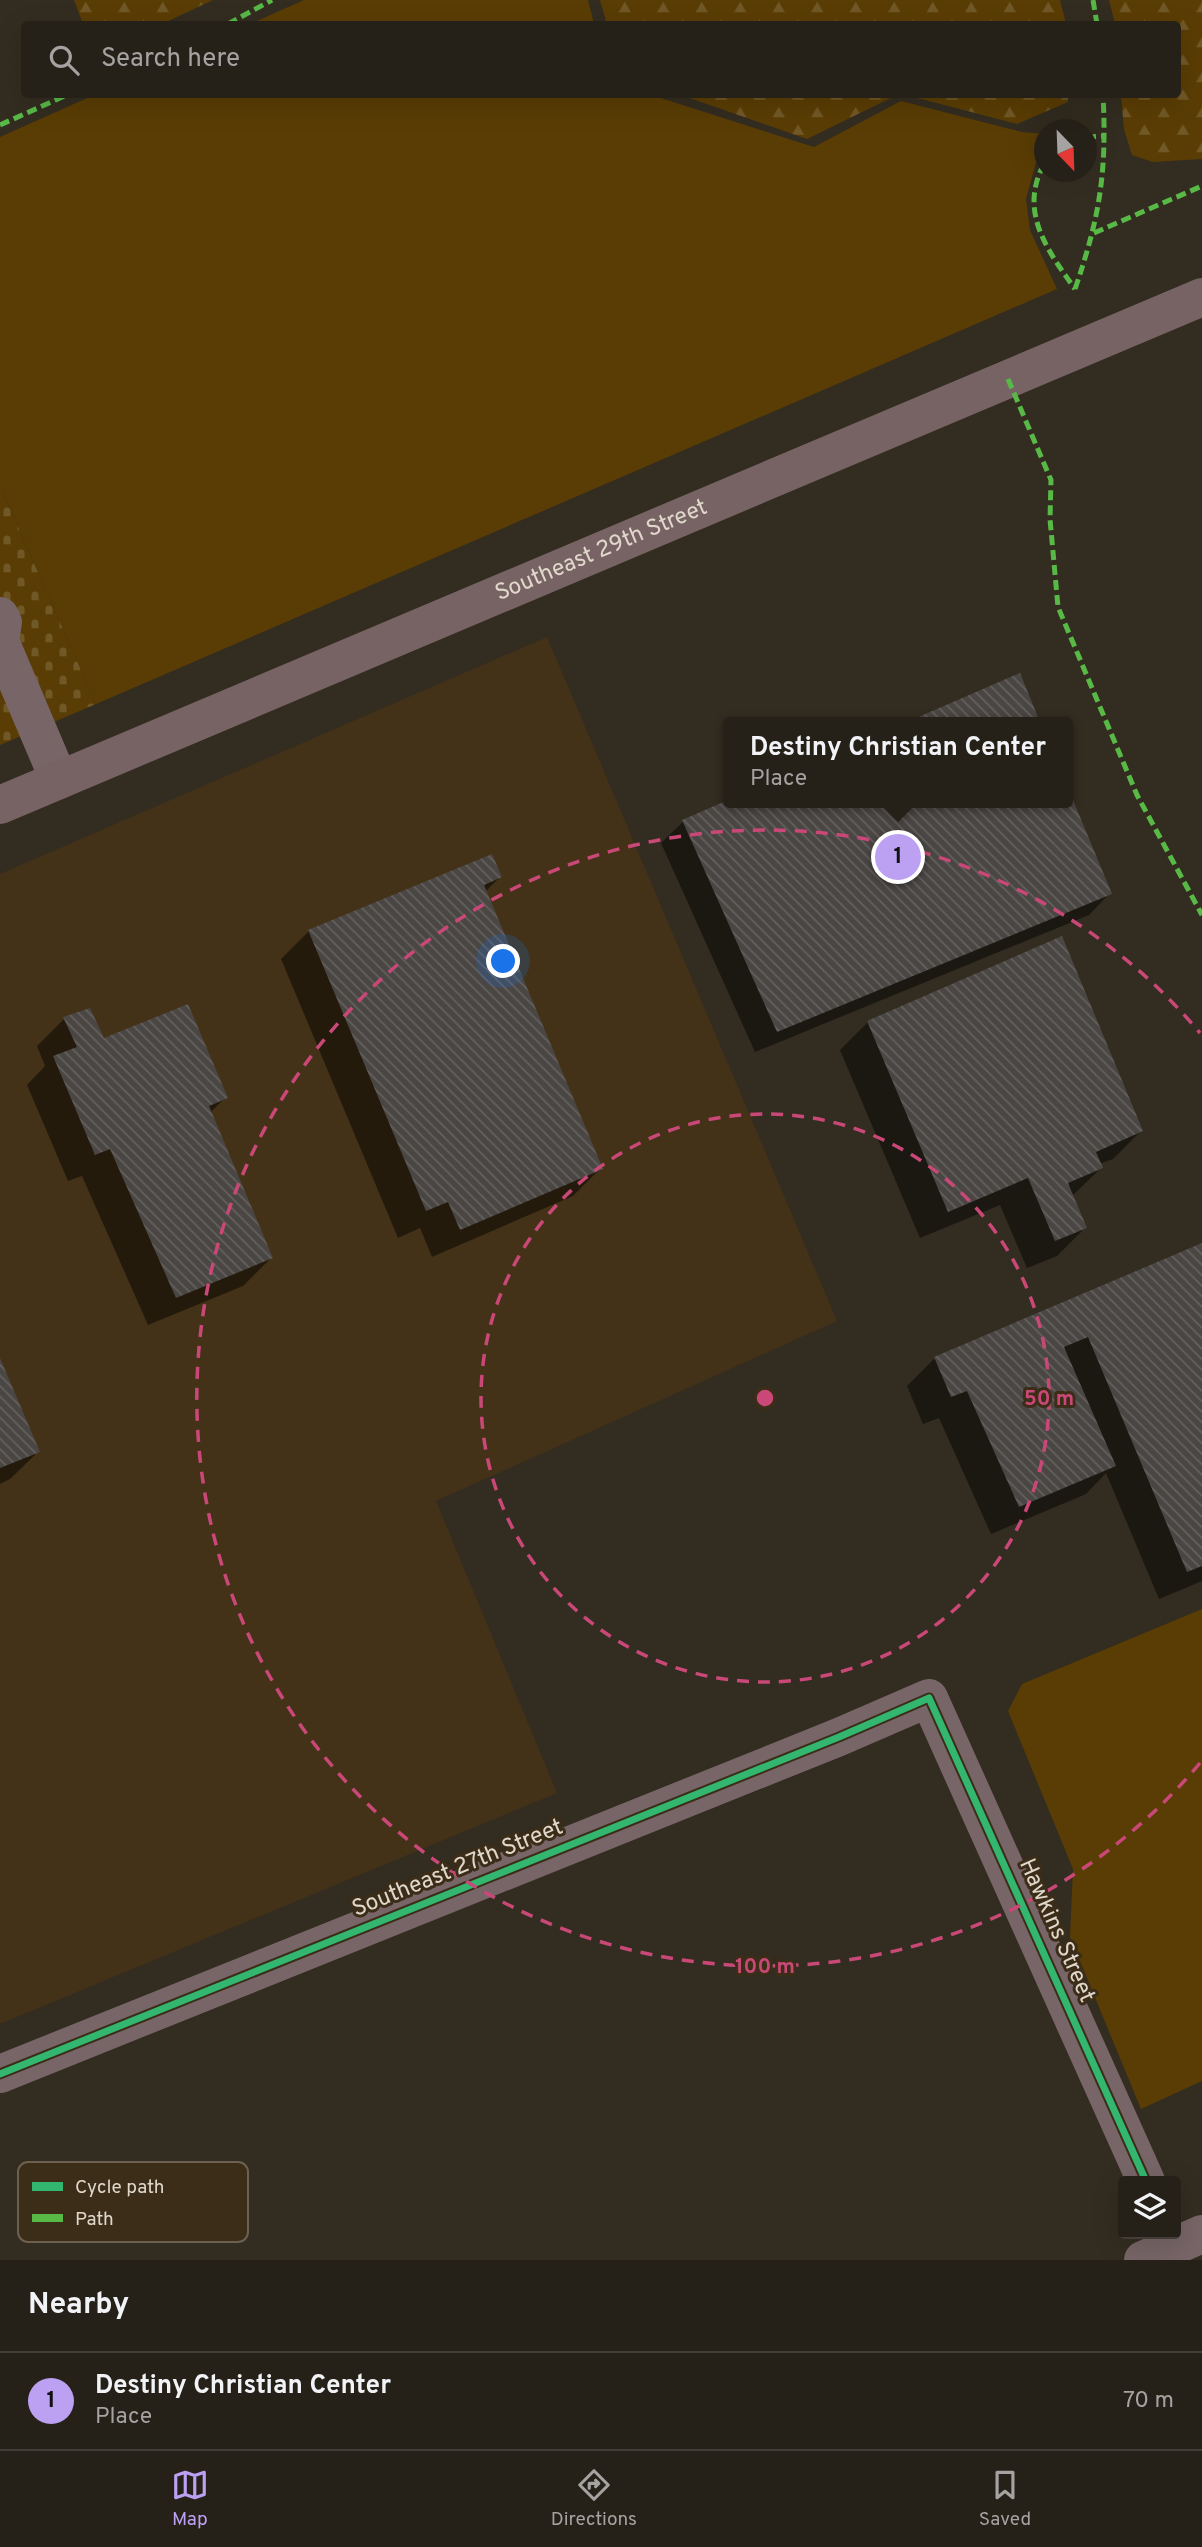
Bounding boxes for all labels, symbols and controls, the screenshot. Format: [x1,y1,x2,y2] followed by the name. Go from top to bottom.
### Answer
[21,21,1181,98] search box
[45,41,83,79] icon: search
[101,43,240,76] text: Search here
[1034,119,1097,182] north arrow
[491,493,712,608] street label: Southeast 29th Street
[723,717,1073,808] popup
[750,732,1046,765] text: Destiny Christian Center
[750,765,807,794] text: Place
[875,831,921,883] pin: 1
[486,944,520,978] your location
[753,1386,777,1410] centre of rings
[1024,1386,1074,1413] text: 50 m
[348,1813,568,1925] street label: Southeast 27th Street
[1011,1855,1101,2007] street label: Hawkins Street
[735,1954,795,1981] text: 100 m
[18,2162,248,2242] legend
[75,2176,164,2200] text: Cycle path
[1118,2176,1181,2239] map controls
[1118,2176,1181,2239] button: layers
[75,2208,114,2232] text: Path
[28,2287,129,2324] text: Nearby
[95,2370,391,2403] text: Destiny Christian Center
[46,2387,56,2416] text: 1
[1123,2387,1174,2416] text: 70 m
[95,2403,152,2432] text: Place
[171,2466,209,2532] tab: Map
[551,2466,637,2532] tab: Directions
[979,2466,1031,2532] tab: Saved

